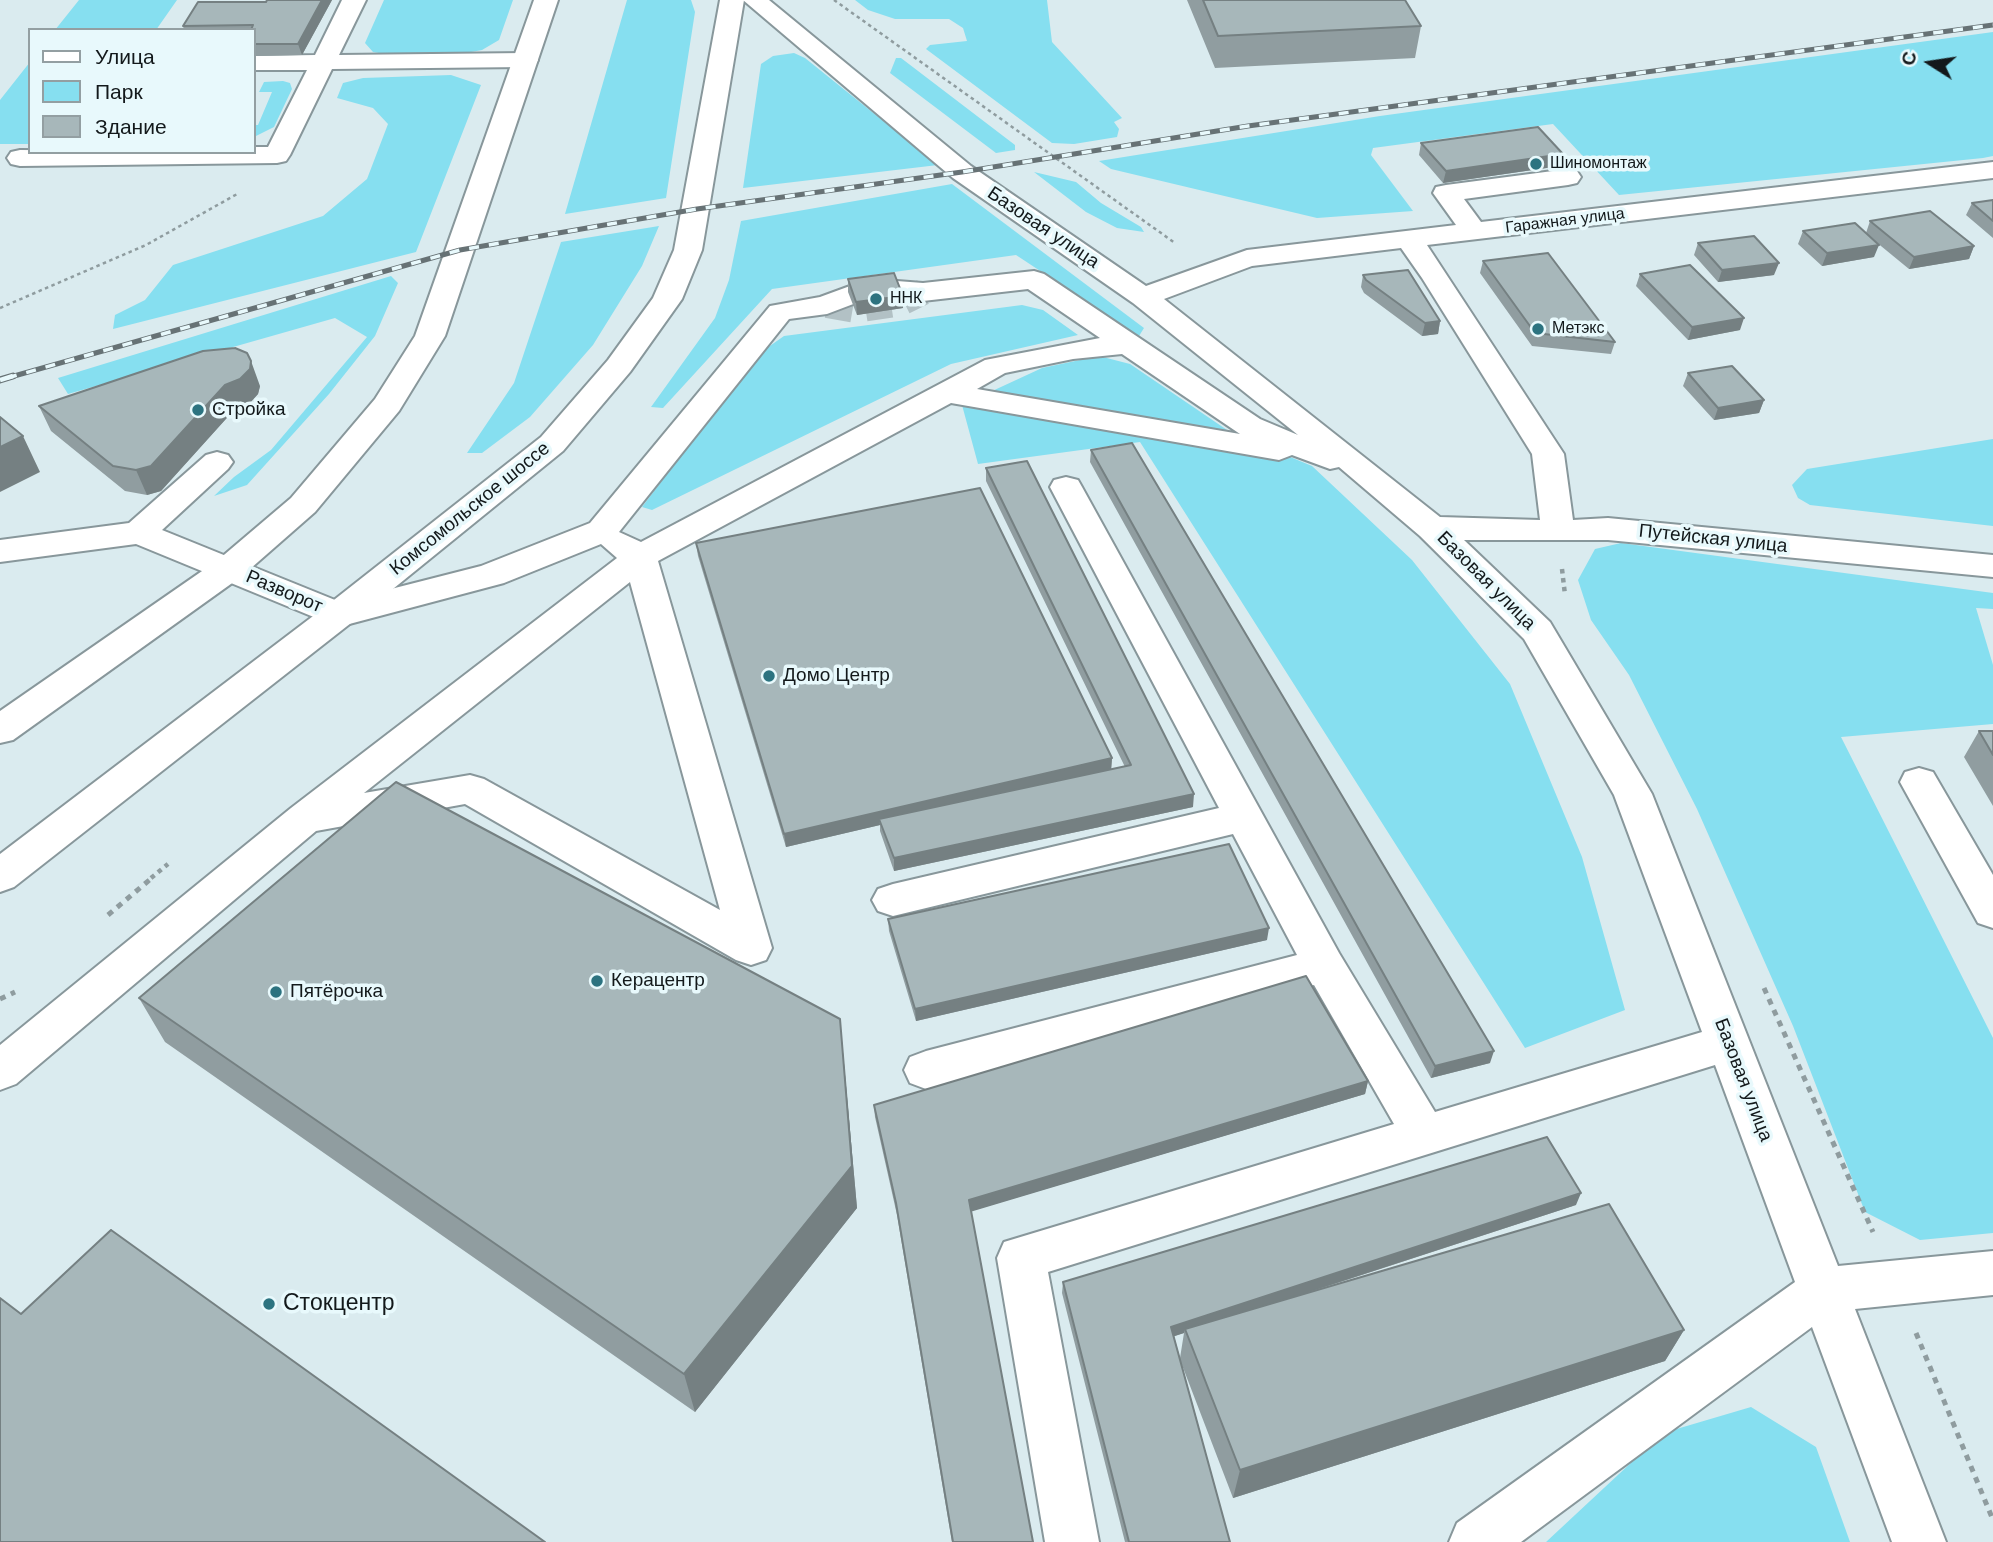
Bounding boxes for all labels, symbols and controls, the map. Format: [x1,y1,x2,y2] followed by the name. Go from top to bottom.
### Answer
[28,28,256,154] legend
[1895,28,1965,98] north arrow
[95,45,155,68] text: Улица
[1897,50,1921,67] text: С
[95,80,143,103] text: Парк
[95,115,167,138] text: Здание
[1550,154,1647,174] place label: Шиномонтаж
[1528,156,1544,172] marker: Шиномонтаж
[983,182,1103,274] street label: Базовая улица
[1504,204,1626,238] street label: Гаражная улица
[890,289,922,309] place label: ННК
[868,291,884,307] marker: ННК
[1552,319,1605,339] place label: Метэкс
[1530,321,1546,337] marker: Метэкс
[212,399,285,421] place label: Стройка
[190,402,206,418] marker: Стройка
[386,438,554,580] street label: Комсомольское шоссе
[1638,520,1788,558] street label: Путейская улица
[1432,527,1540,635] street label: Базовая улица
[242,566,326,618] street label: Разворот
[783,665,890,687] place label: Домо Центр
[761,668,777,684] marker: Домо Центр
[611,970,705,992] place label: Керацентр
[589,973,605,989] marker: Керацентр
[290,981,383,1003] place label: Пятёрочка
[268,984,284,1000] marker: Пятёрочка
[1709,1015,1777,1145] street label: Базовая улица
[283,1290,394,1318] place label: Стокцентр
[261,1296,277,1312] marker: Стокцентр

